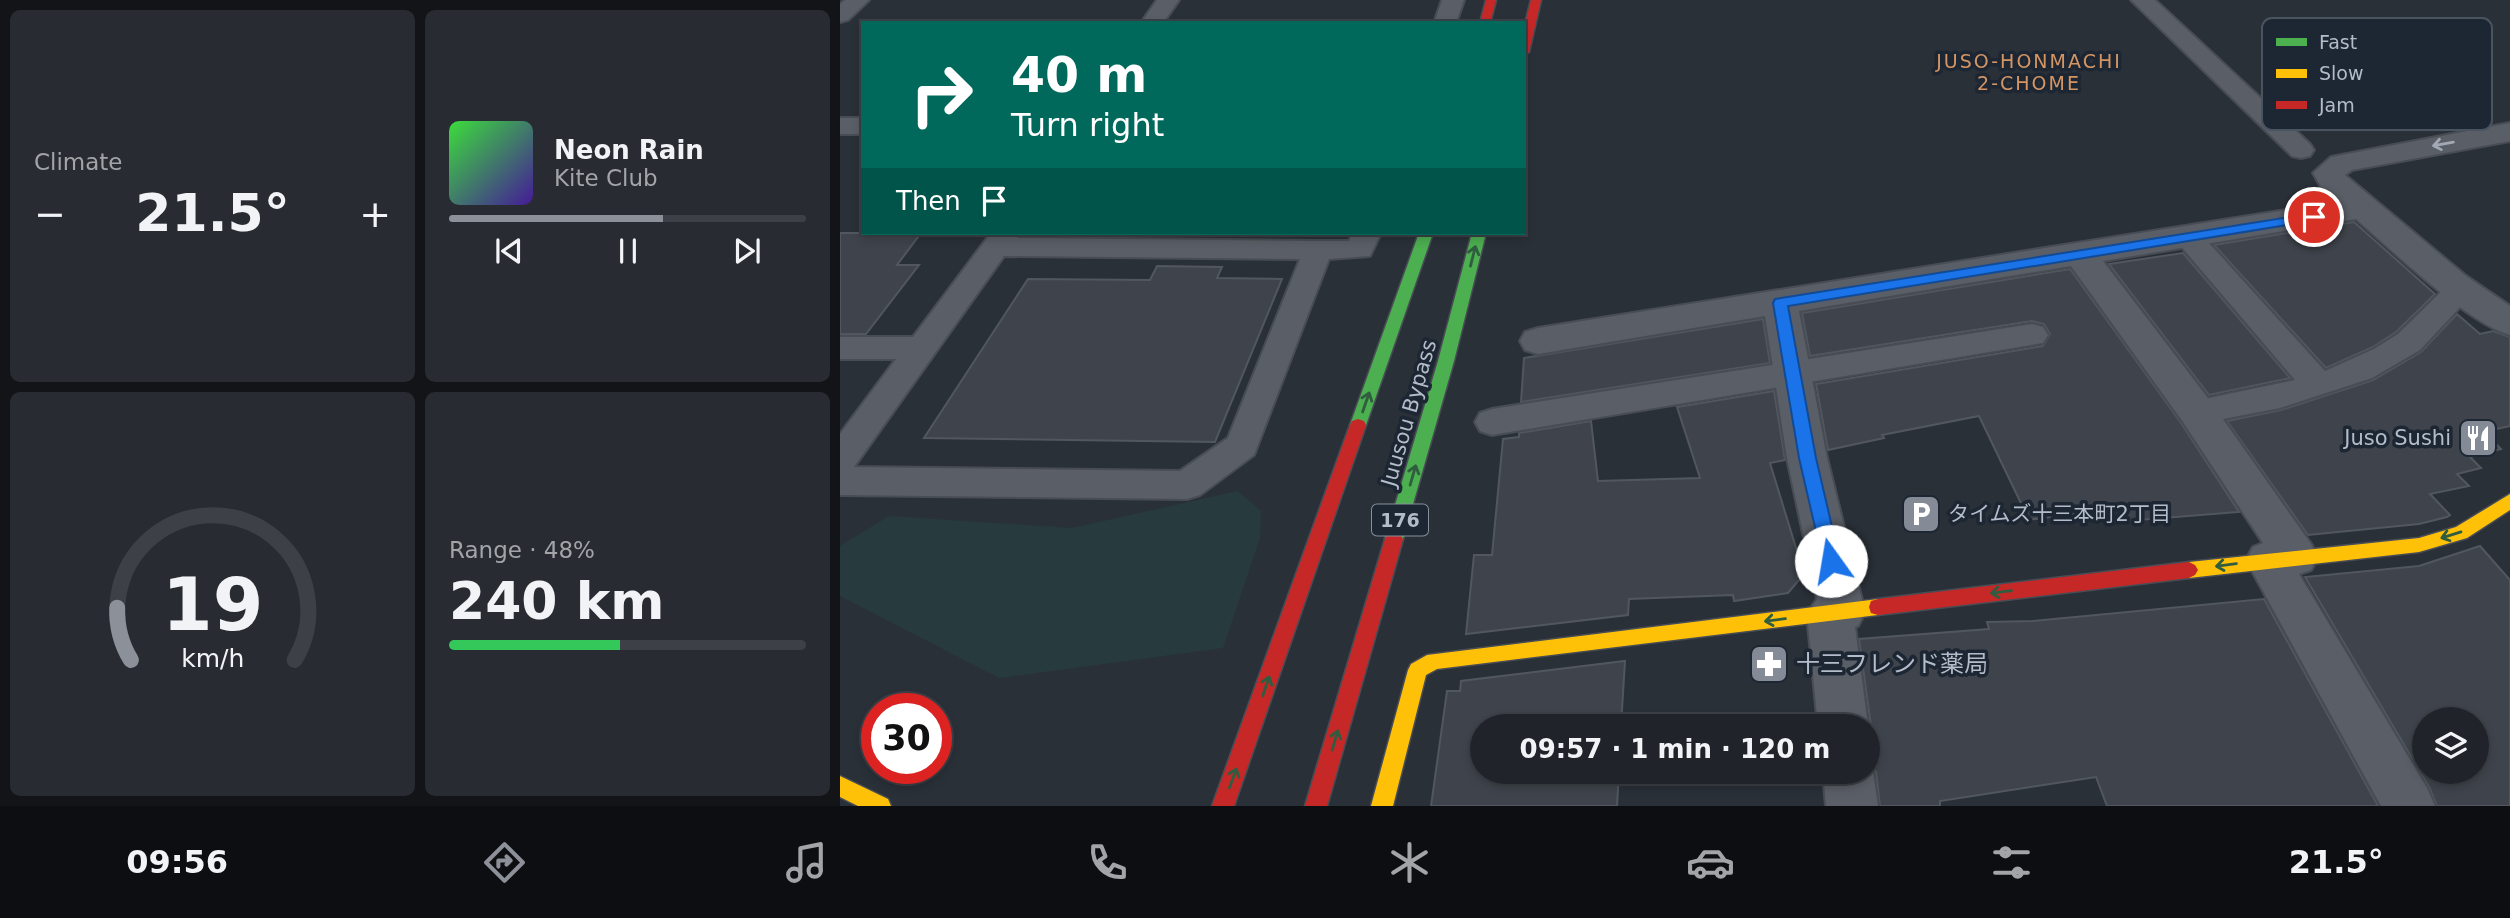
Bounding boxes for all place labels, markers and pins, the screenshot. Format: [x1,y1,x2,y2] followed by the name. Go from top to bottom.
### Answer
[2284,187,2344,247] pin
[2457,417,2499,459] restaurant icon: Juso Sushi
[2342,426,2451,450] place label: Juso Sushi
[1900,493,1942,535] parking icon: タイムズ十三本町2丁目
[1948,502,2171,526] place label: タイムズ十三本町2丁目
[1748,643,1790,685] pharmacy icon: 十三フレンド薬局
[1796,650,1988,678] place label: 十三フレンド薬局

